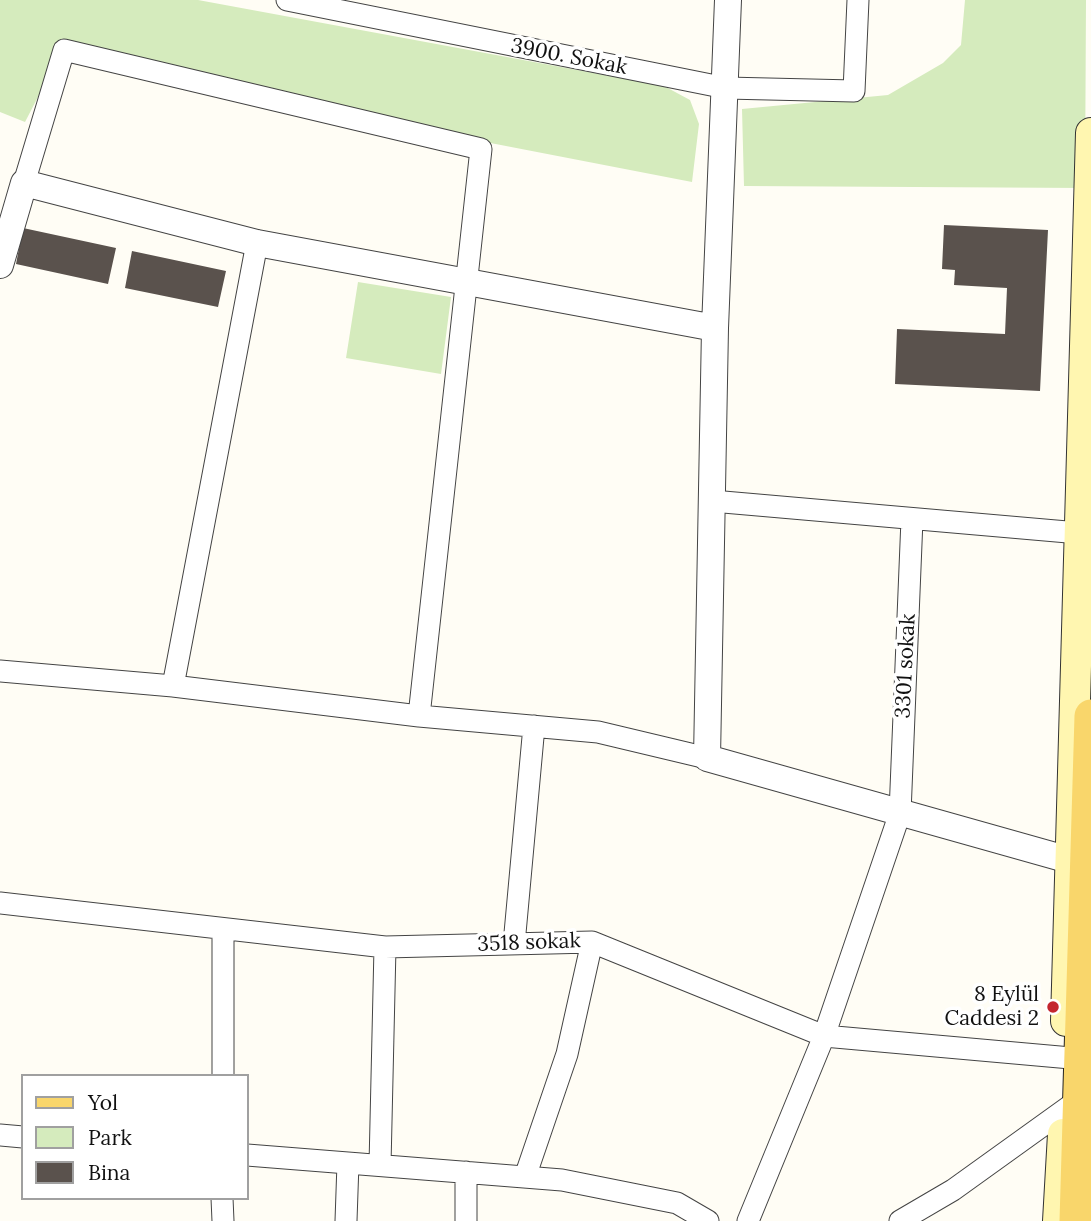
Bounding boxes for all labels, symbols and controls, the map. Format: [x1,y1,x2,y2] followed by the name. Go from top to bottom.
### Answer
[509,33,629,81] street label: 3900. Sokak
[891,613,921,719] street label: 3301 sokak
[477,929,581,957] street label: 3518 sokak
[945,982,1039,1032] place label: 8 Eylül Caddesi 2
[1045,999,1061,1015] marker: 8 Eylül Caddesi 2
[21,1074,248,1200] legend
[88,1089,118,1116] text: Yol
[88,1124,132,1151] text: Park
[88,1159,130,1186] text: Bina

